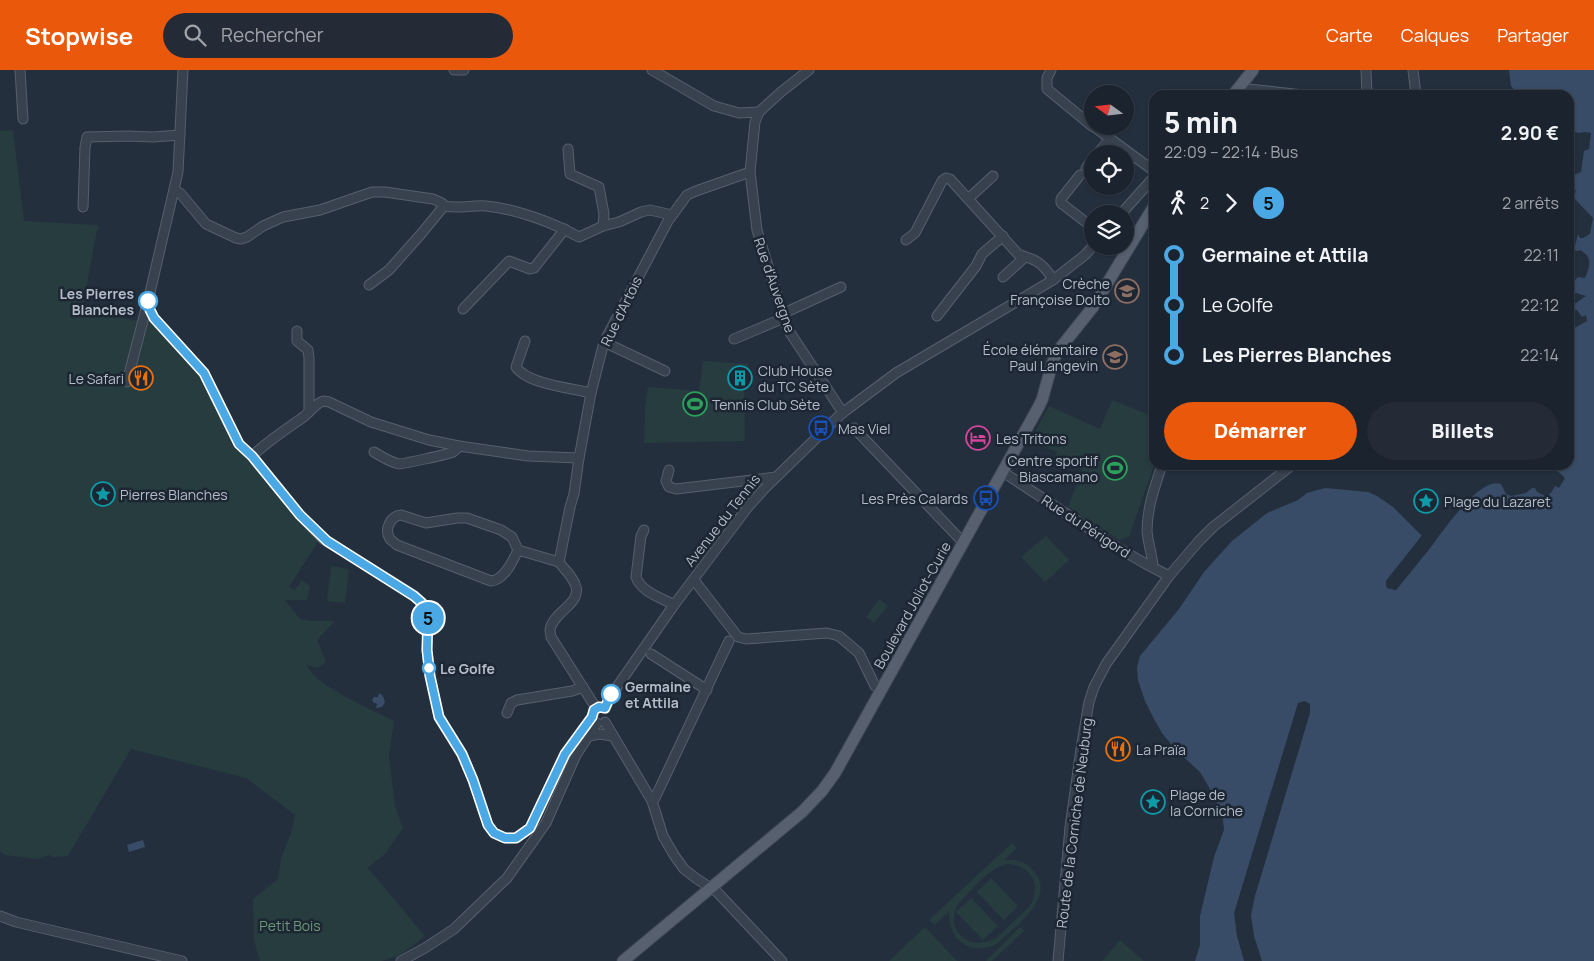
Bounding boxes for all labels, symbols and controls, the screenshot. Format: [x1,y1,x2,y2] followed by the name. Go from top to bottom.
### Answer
[163,13,513,58] search box
[25,19,133,52] text: Stopwise
[181,21,209,49] icon: search
[221,22,324,48] text: Rechercher
[1326,23,1373,47] text: Carte
[1401,23,1469,47] text: Calques
[1497,23,1569,47] text: Partager
[1084,85,1134,135] north arrow
[1084,85,1134,255] map controls
[1164,103,1238,141] text: 5 min
[1501,120,1559,146] text: 2.90 €
[1164,141,1298,163] text: 22:09 – 22:14 · Bus
[1084,145,1134,195] button: locate
[1164,189,1192,217] icon: walk
[1217,189,1245,217] icon: forward
[1263,191,1274,215] text: 5
[1200,192,1209,214] text: 2
[1502,192,1559,214] text: 2 arrêts
[1084,205,1134,255] button: layers
[750,235,800,335] street label: Rue d'Auvergne
[1202,242,1368,268] text: Germaine et Attila
[1523,244,1559,266] text: 22:11
[596,273,646,349] street label: Rue d'Artois
[1010,274,1110,309] place label: Crèche Françoise Dolto
[1114,278,1140,304] school or university icon: Crèche Françoise Dolto
[59,284,134,319] place label: Les Pierres Blanches
[138,291,158,311] marker: Les Pierres Blanches
[1202,292,1273,318] text: Le Golfe
[1521,294,1559,316] text: 22:12
[983,340,1098,375] place label: École élémentaire Paul Langevin
[1202,342,1392,368] text: Les Pierres Blanches
[1102,344,1128,370] school or university icon: École élémentaire Paul Langevin
[1520,344,1559,366] text: 22:14
[758,361,832,396] place label: Club House du TC Sète
[128,365,154,391] restaurant icon: Le Safari
[727,365,753,391] building icon: Club House du TC Sète
[69,369,124,388] place label: Le Safari
[682,391,708,417] sports icon: Tennis Club Sète
[712,395,820,414] place label: Tennis Club Sète
[1164,402,1357,460] button: Démarrer
[1367,402,1559,460] button: Billets
[808,415,834,441] bus stop icon: Mas Viel
[838,419,891,438] place label: Mas Viel
[965,425,991,451] hotel icon: Les Tritons
[996,429,1067,448] place label: Les Tritons
[1007,451,1098,486] place label: Centre sportif Biascamano
[1102,455,1128,481] sports icon: Centre sportif Biascamano
[680,470,764,570] street label: Avenue du Tennis
[90,481,116,507] place icon: Pierres Blanches
[120,485,228,504] place label: Pierres Blanches
[973,485,999,511] bus stop icon: Les Près Calards
[1413,488,1439,514] place icon: Plage du Lazaret
[861,489,968,508] place label: Les Près Calards
[1038,490,1134,562] street label: Rue du Périgord
[1444,492,1551,511] place label: Plage du Lazaret
[869,538,955,672] street label: Boulevard Joliot-Curie
[412,602,444,634] line badge: 5
[423,606,433,630] text: 5
[440,659,495,678] place label: Le Golfe
[422,661,436,675] marker: Le Golfe
[625,677,691,712] place label: Germaine et Attila
[601,684,621,704] marker: Germaine et Attila
[1052,717,1096,929] street label: Route de la Corniche de Neuburg
[1105,736,1131,762] restaurant icon: La Praïa
[1136,740,1186,759] place label: La Praïa
[1170,785,1243,820] place label: Plage de la Corniche
[1140,789,1166,815] place icon: Plage de la Corniche
[259,916,321,935] park label: Petit Bois

